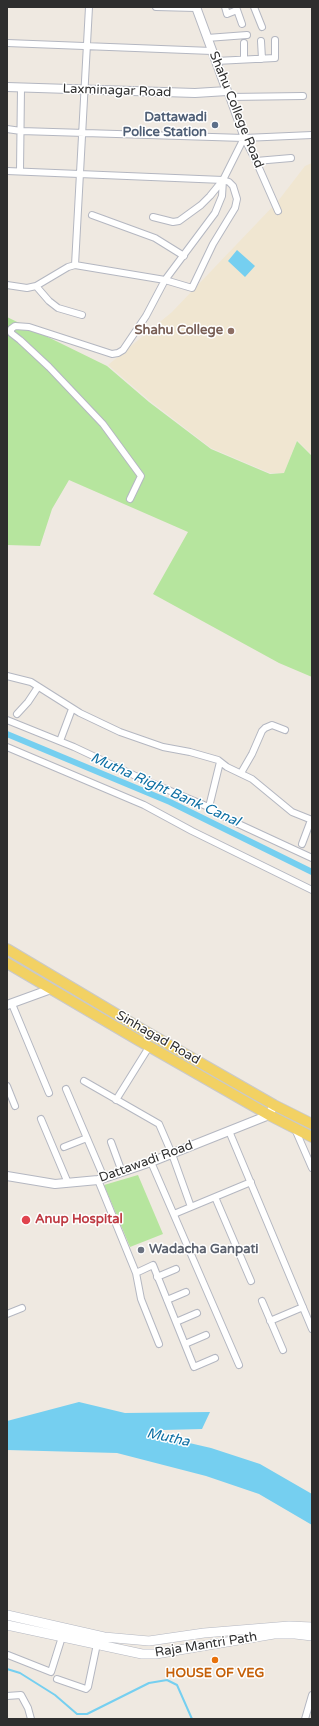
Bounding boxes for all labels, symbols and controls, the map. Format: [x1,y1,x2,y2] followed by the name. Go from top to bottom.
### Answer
[205,49,267,171] street label: Shahu College Road
[62,81,172,101] street label: Laxminagar Road
[123,110,207,141] place label: Dattawadi Police Station
[210,120,220,130] marker: Dattawadi Police Station
[135,323,223,339] place label: Shahu College
[226,326,236,336] marker: Shahu College
[88,749,242,831] water label: Mutha Right Bank Canal
[113,1008,203,1068] street label: Sinhagad Road
[97,1138,195,1186] street label: Dattawadi Road
[35,1212,123,1228] place label: Anup Hospital
[20,1214,32,1226] marker: Anup Hospital
[149,1242,259,1258] place label: Wadacha Ganpati
[136,1245,146,1255] marker: Wadacha Ganpati
[145,1425,191,1451] water label: Mutha
[154,1629,258,1661] street label: Raja Mantri Path
[210,1655,220,1665] marker: HOUSE OF VEG
[166,1666,264,1682] place label: HOUSE OF VEG

